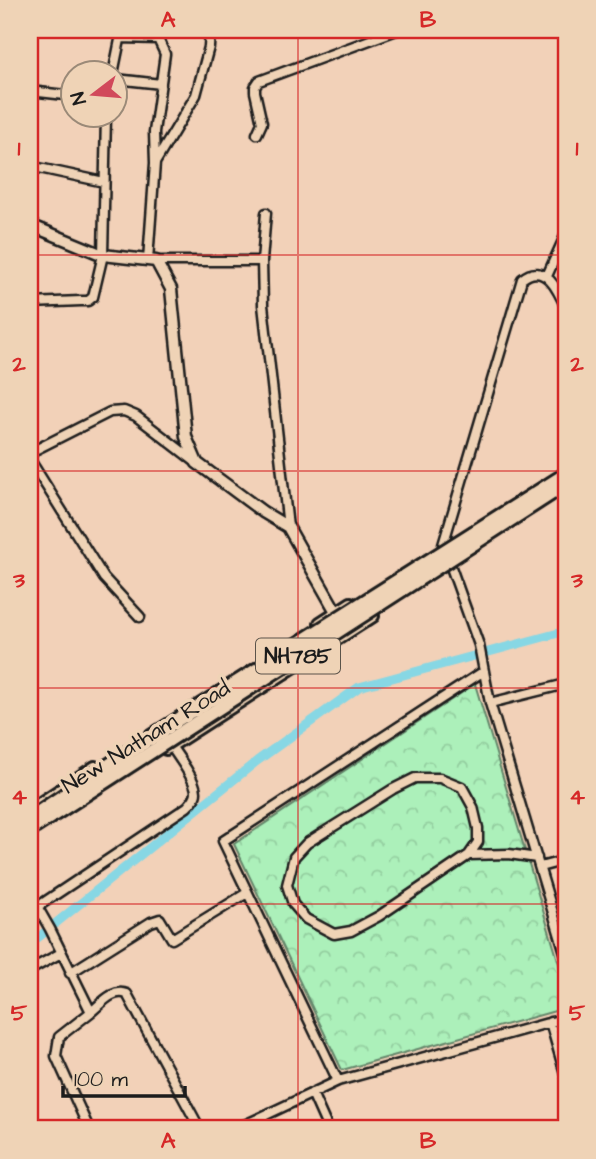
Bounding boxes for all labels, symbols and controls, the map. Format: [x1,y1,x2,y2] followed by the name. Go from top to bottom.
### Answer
[161,4,176,36] text: A
[420,4,437,36] text: B
[60,60,130,130] north arrow
[64,89,94,108] text: N
[18,132,21,164] text: 1
[576,132,579,164] text: 1
[11,348,26,380] text: 2
[569,348,584,380] text: 2
[12,564,25,596] text: 3
[570,564,583,596] text: 3
[256,638,340,674] road number: NH785
[56,672,237,802] street label: New Natham Road
[11,781,27,813] text: 4
[569,781,585,813] text: 4
[11,997,28,1029] text: 5
[569,997,586,1029] text: 5
[63,1054,186,1098] scale bar
[74,1065,129,1094] text: 100 m
[161,1125,176,1157] text: A
[420,1125,437,1157] text: B

